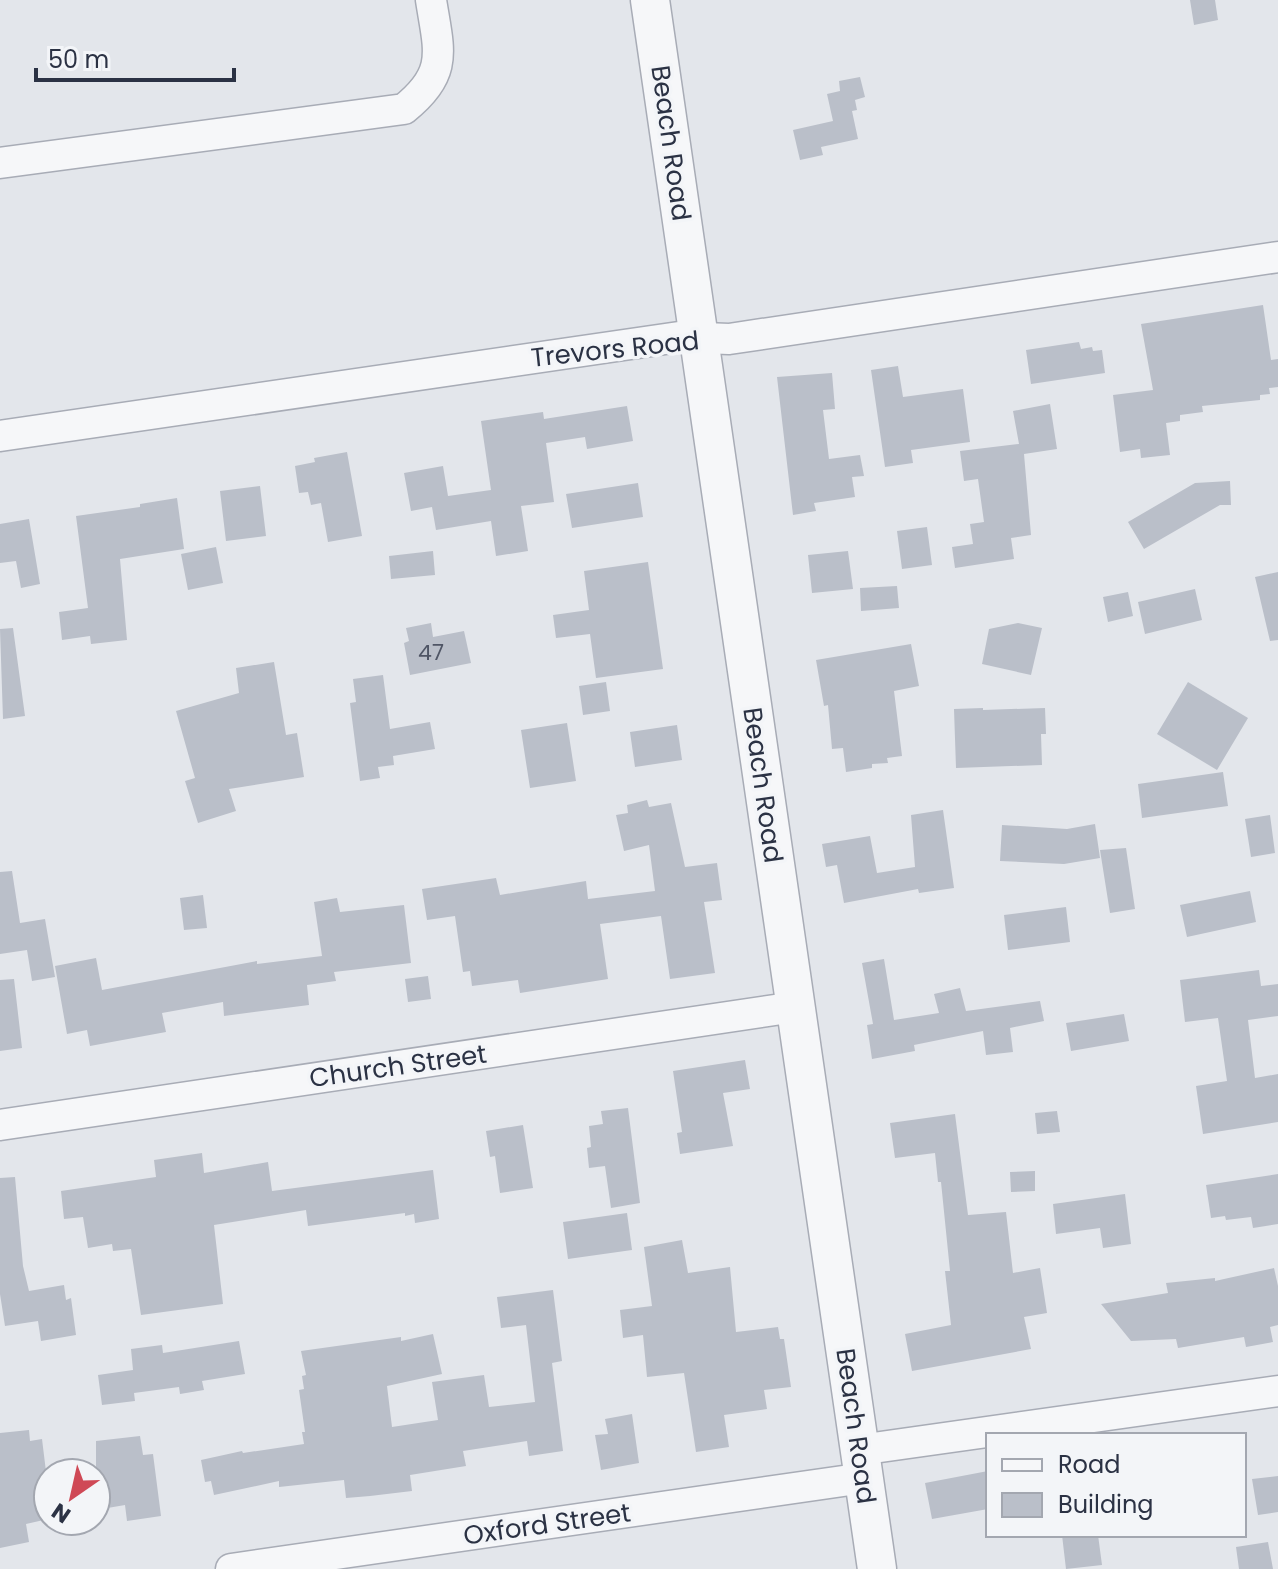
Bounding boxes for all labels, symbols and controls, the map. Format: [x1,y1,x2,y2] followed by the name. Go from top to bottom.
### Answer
[36,32,234,82] scale bar
[48,43,109,76] text: 50 m
[642,63,700,223] street label: Beach Road
[529,322,701,376] street label: Trevors Road
[418,637,444,668] house number: 47
[734,705,792,865] street label: Beach Road
[307,1036,489,1096] street label: Church Street
[827,1346,885,1506] street label: Beach Road
[986,1433,1246,1537] legend
[1058,1448,1120,1481] text: Road
[32,1457,112,1537] north arrow
[1058,1488,1154,1521] text: Building
[461,1494,633,1554] street label: Oxford Street
[46,1496,77,1531] text: N

